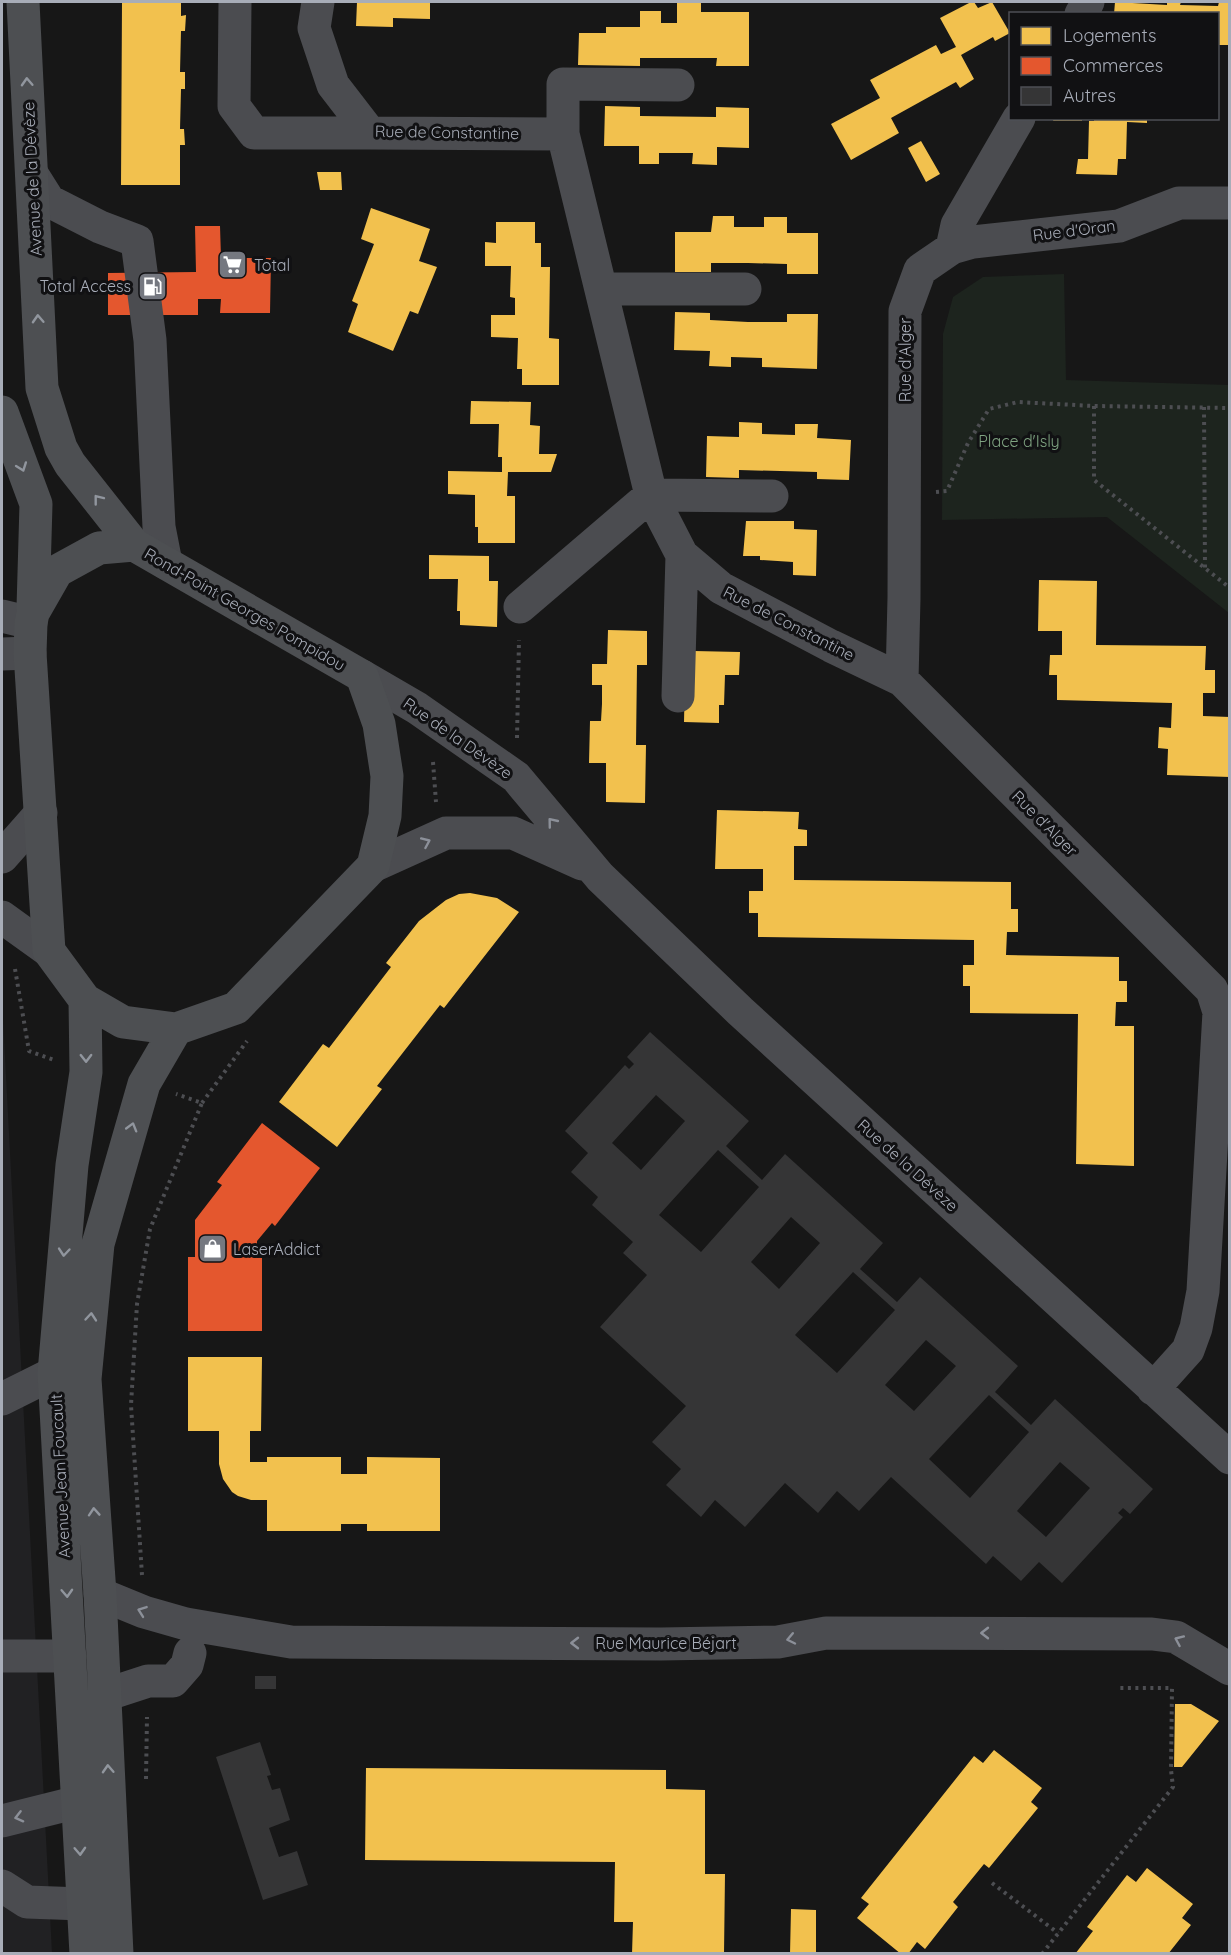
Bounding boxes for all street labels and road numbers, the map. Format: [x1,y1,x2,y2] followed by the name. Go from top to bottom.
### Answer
[18,101,46,257] street label: Avenue de la Dévèze
[375,121,519,143] street label: Rue de Constantine
[1032,215,1116,245] street label: Rue d'Oran
[895,318,915,402] street label: Rue d'Alger
[141,543,349,675] street label: Rond-Point Georges Pompidou
[720,581,858,665] street label: Rue de Constantine
[400,693,516,783] street label: Rue de la Dévèze
[1008,786,1082,860] street label: Rue d'Alger
[854,1115,962,1215] street label: Rue de la Dévèze
[46,1393,74,1559] street label: Avenue Jean Foucault
[595,1633,737,1653] street label: Rue Maurice Béjart

